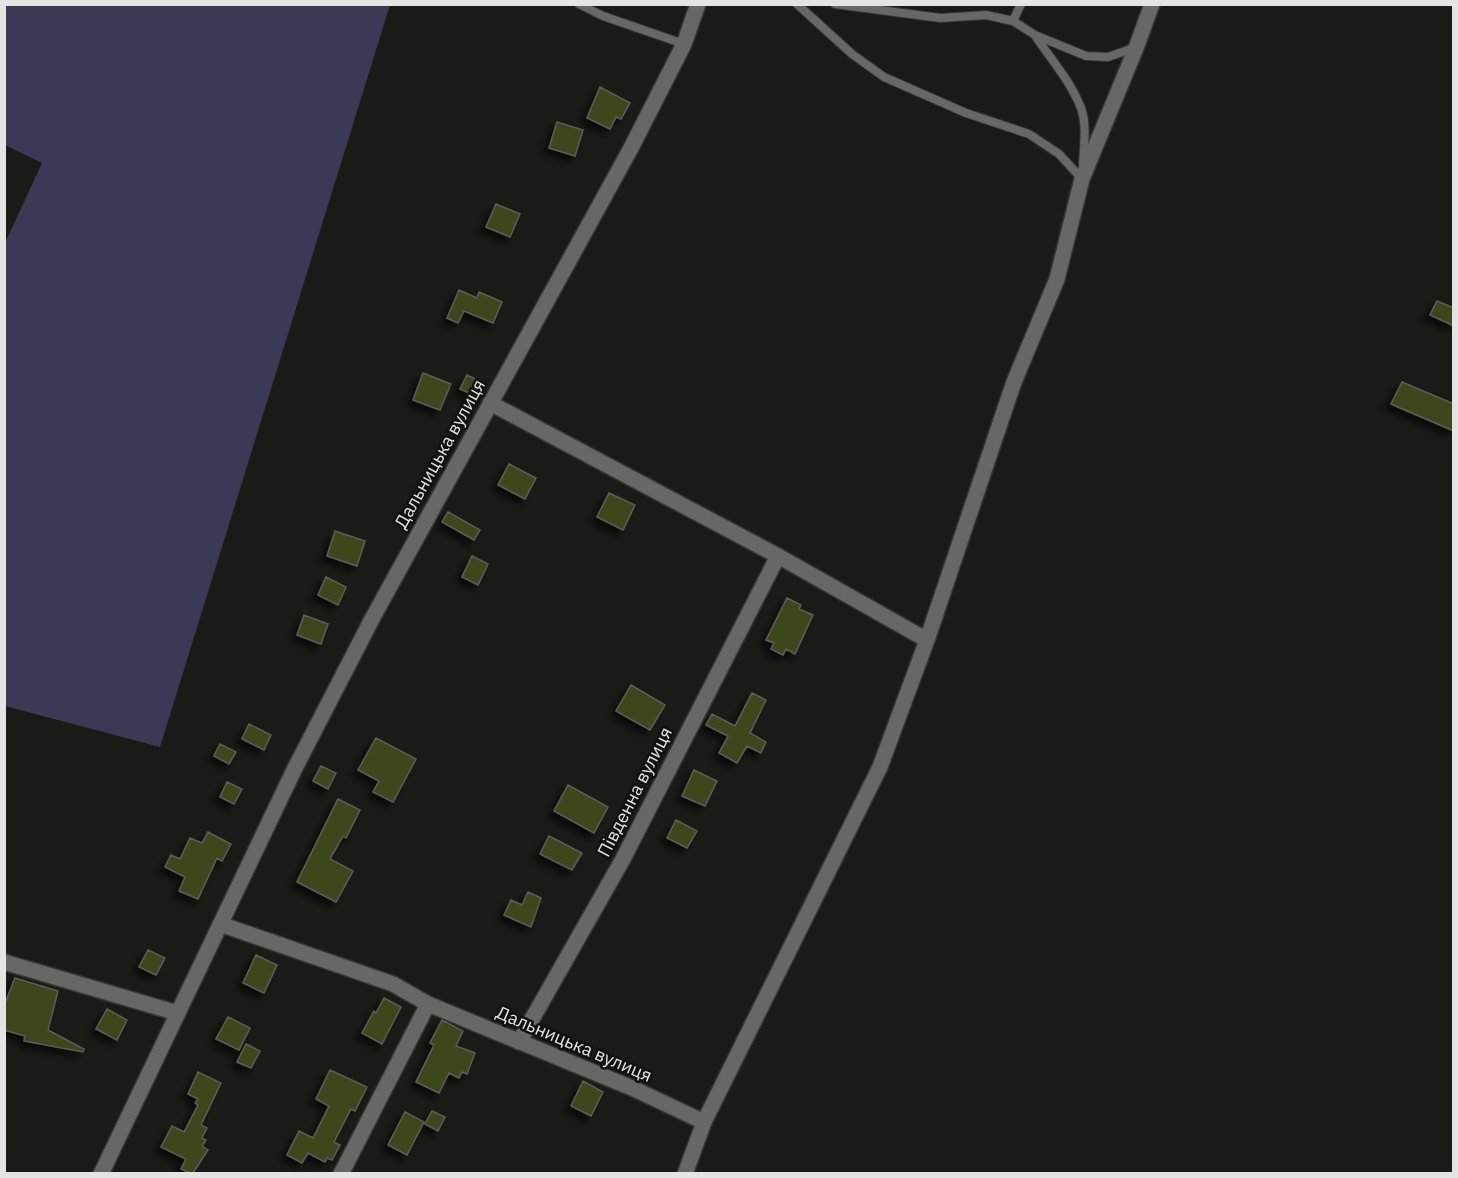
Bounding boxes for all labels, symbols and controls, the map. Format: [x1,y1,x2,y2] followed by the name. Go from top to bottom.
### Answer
[389,375,490,532] street label: Дальницька вулиця
[592,723,677,860] street label: Південна вулиця
[493,1000,656,1087] street label: Дальницька вулиця

